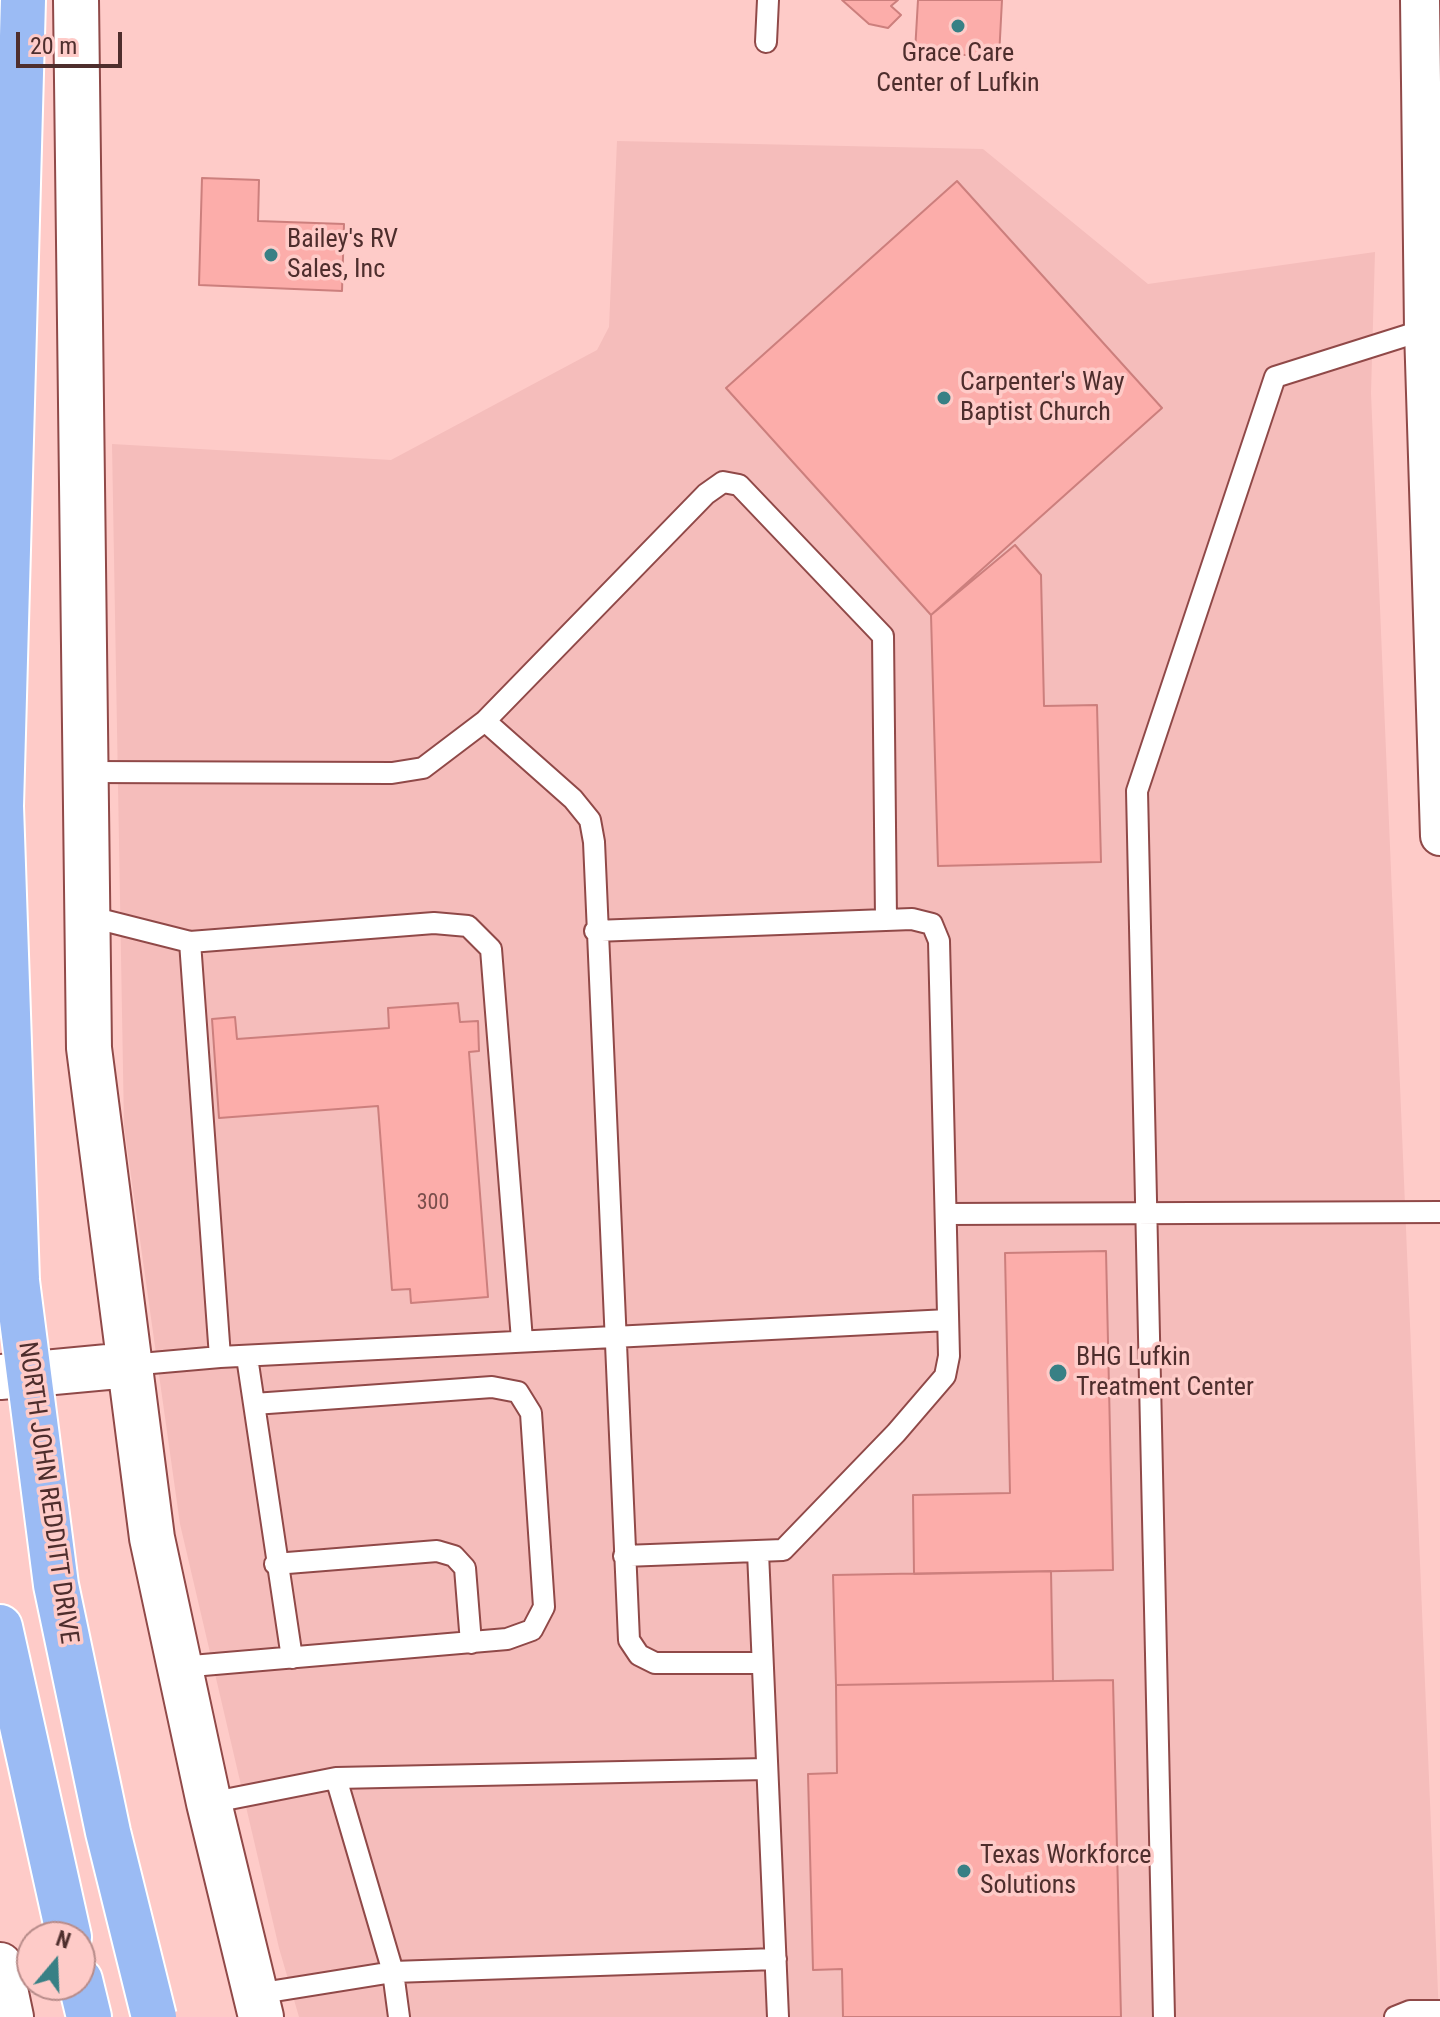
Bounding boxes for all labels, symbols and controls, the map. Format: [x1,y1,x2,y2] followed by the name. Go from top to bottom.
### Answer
[20,16,126,66] scale bar
[949,17,967,35] marker: Grace Care Center of Lufkin
[30,32,77,60] text: 20 m
[876,38,1040,100] place label: Grace Care Center of Lufkin
[287,224,398,286] place label: Bailey's RV Sales, Inc
[262,246,280,264] marker: Bailey's RV Sales, Inc
[960,367,1125,428] place label: Carpenter's Way Baptist Church
[935,389,953,407] marker: Carpenter's Way Baptist Church
[417,1190,449,1216] house number: 300
[10,1340,84,1646] street label: NORTH JOHN REDDITT DRIVE
[1076,1342,1254,1404] place label: BHG Lufkin Treatment Center
[1047,1362,1069,1384] marker: BHG Lufkin Treatment Center
[980,1840,1151,1902] place label: Texas Workforce Solutions
[955,1862,973,1880] marker: Texas Workforce Solutions
[16,1921,96,2001] north arrow
[53,1926,74,1954] text: N

